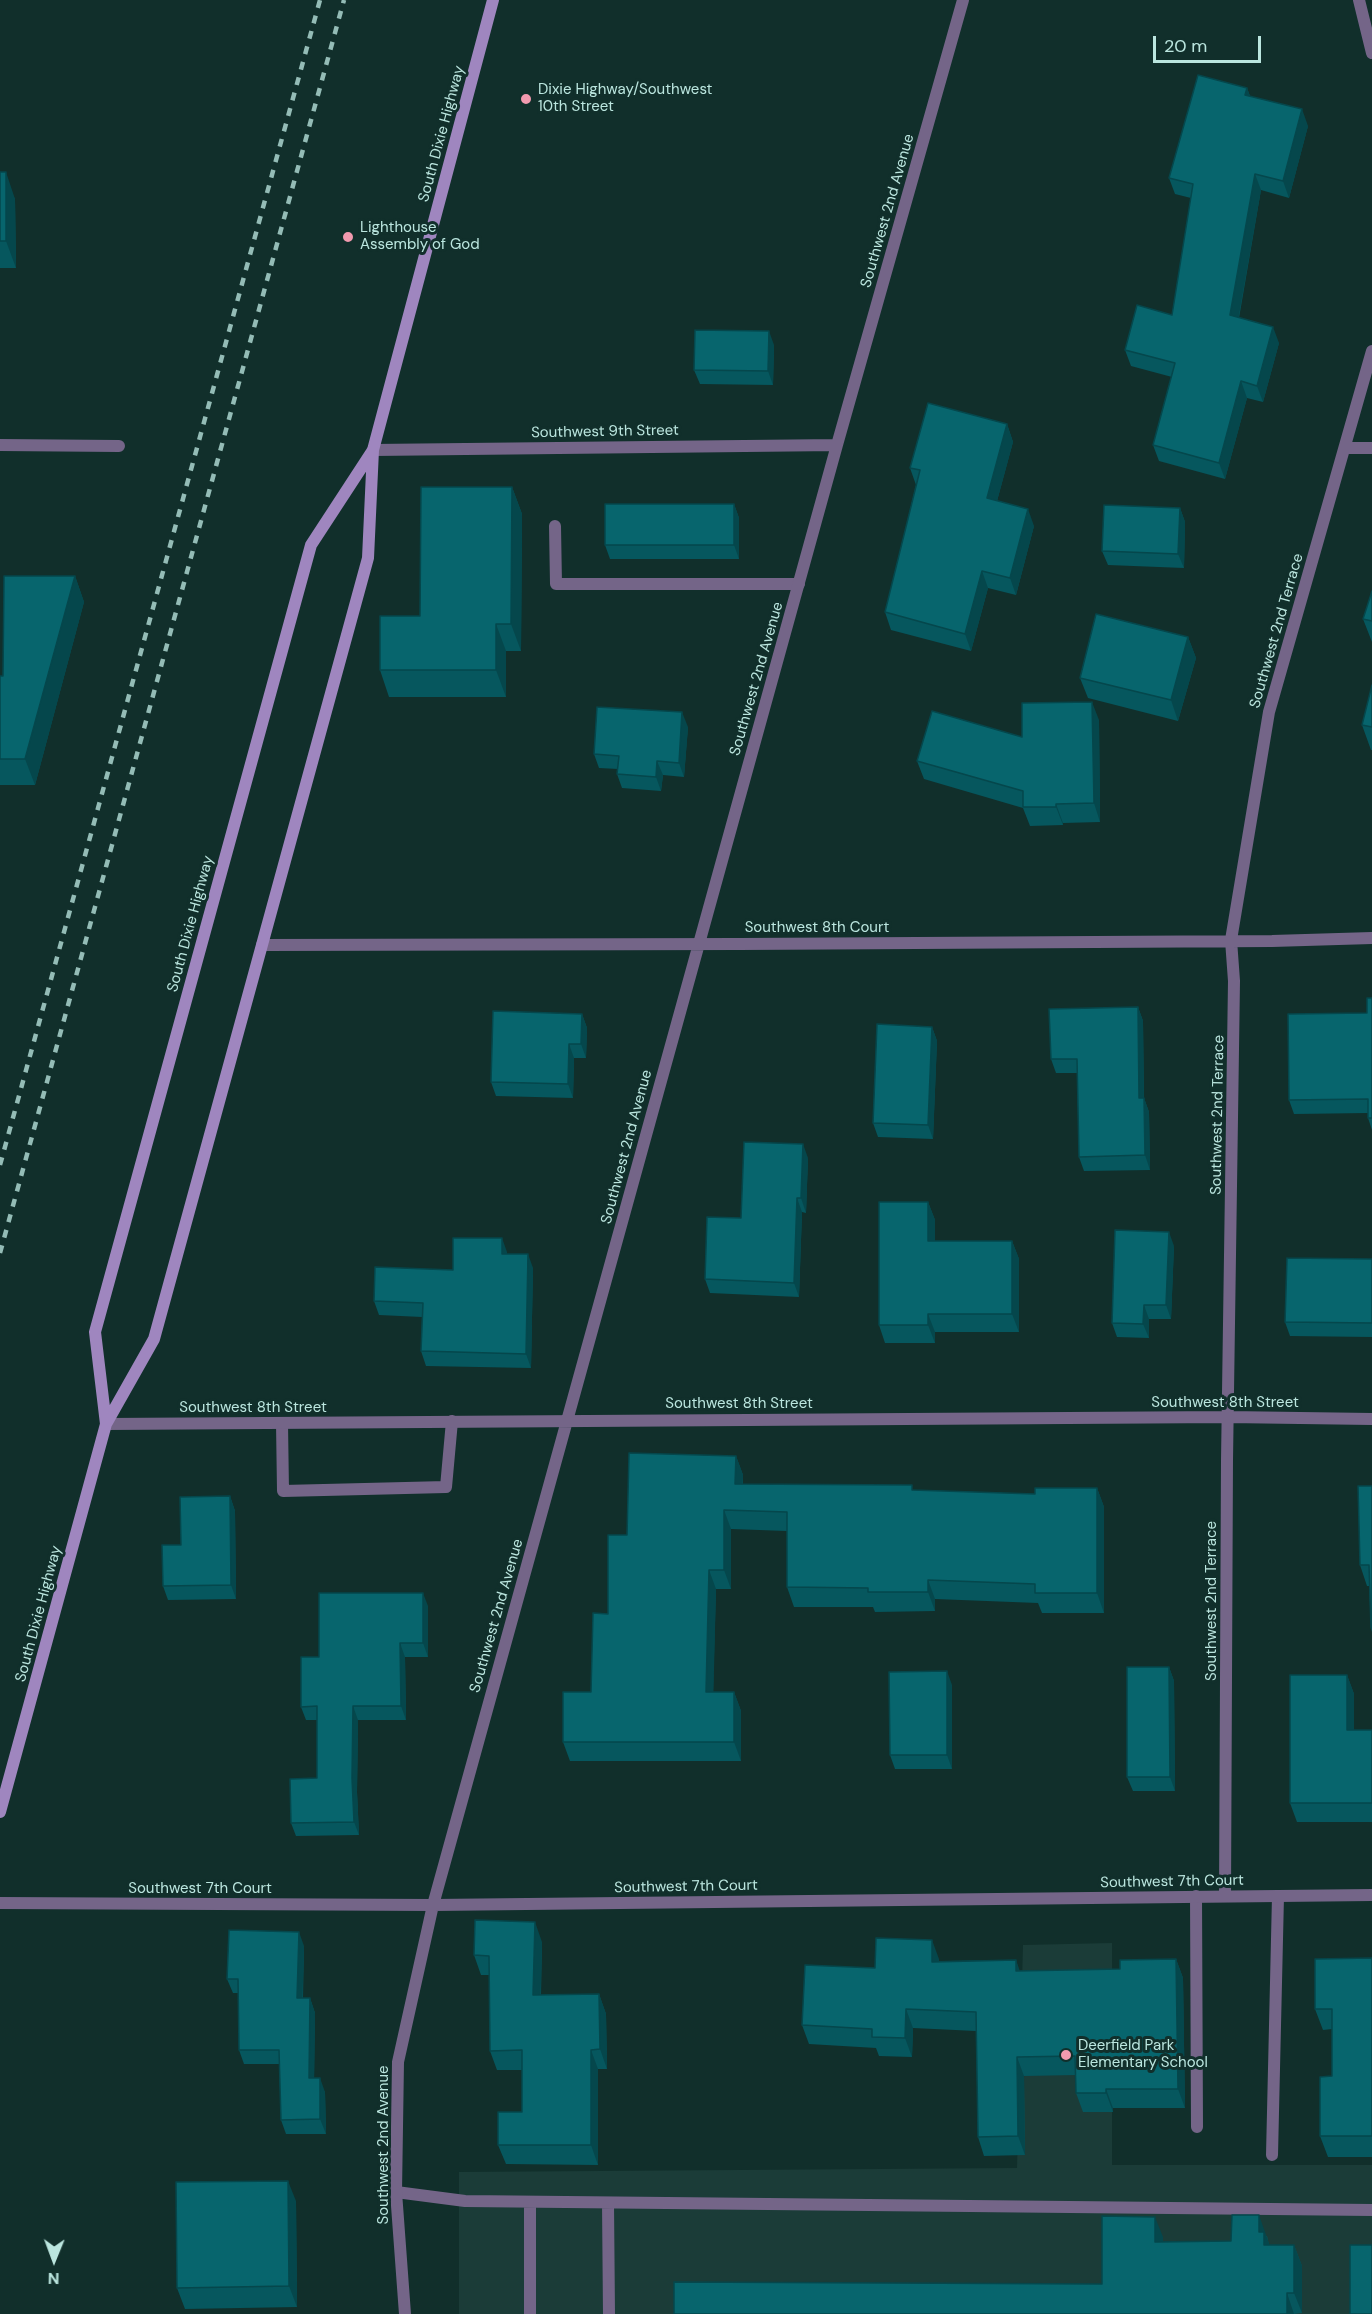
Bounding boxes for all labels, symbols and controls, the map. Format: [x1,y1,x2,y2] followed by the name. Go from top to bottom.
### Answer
[1156,24,1264,62] scale bar
[1164,34,1207,58] text: 20 m
[415,64,469,204] street label: South Dixie Highway
[538,81,712,116] place label: Dixie Highway/Southwest 10th Street
[519,92,533,106] marker: Dixie Highway/Southwest 10th Street
[857,132,919,290] street label: Southwest 2nd Avenue
[360,219,480,254] place label: Lighthouse Assembly of God
[341,230,355,244] marker: Lighthouse Assembly of God
[531,422,679,442] street label: Southwest 9th Street
[1246,552,1308,710] street label: Southwest 2nd Terrace
[726,600,788,758] street label: Southwest 2nd Avenue
[164,854,218,994] street label: South Dixie Highway
[745,919,889,937] street label: Southwest 8th Court
[1208,1035,1228,1195] street label: Southwest 2nd Terrace
[598,1068,656,1226] street label: Southwest 2nd Avenue
[1151,1394,1299,1412] street label: Southwest 8th Street
[665,1395,813,1413] street label: Southwest 8th Street
[179,1399,327,1417] street label: Southwest 8th Street
[1203,1521,1221,1681] street label: Southwest 2nd Terrace
[466,1537,528,1695] street label: Southwest 2nd Avenue
[12,1544,66,1684] street label: South Dixie Highway
[1100,1872,1244,1892] street label: Southwest 7th Court
[614,1877,758,1897] street label: Southwest 7th Court
[128,1880,272,1898] street label: Southwest 7th Court
[1078,2037,1208,2072] place label: Deerfield Park Elementary School
[1059,2048,1073,2062] marker: Deerfield Park Elementary School
[375,2065,393,2225] street label: Southwest 2nd Avenue
[24,2230,84,2290] north arrow
[48,2268,60,2289] text: N

